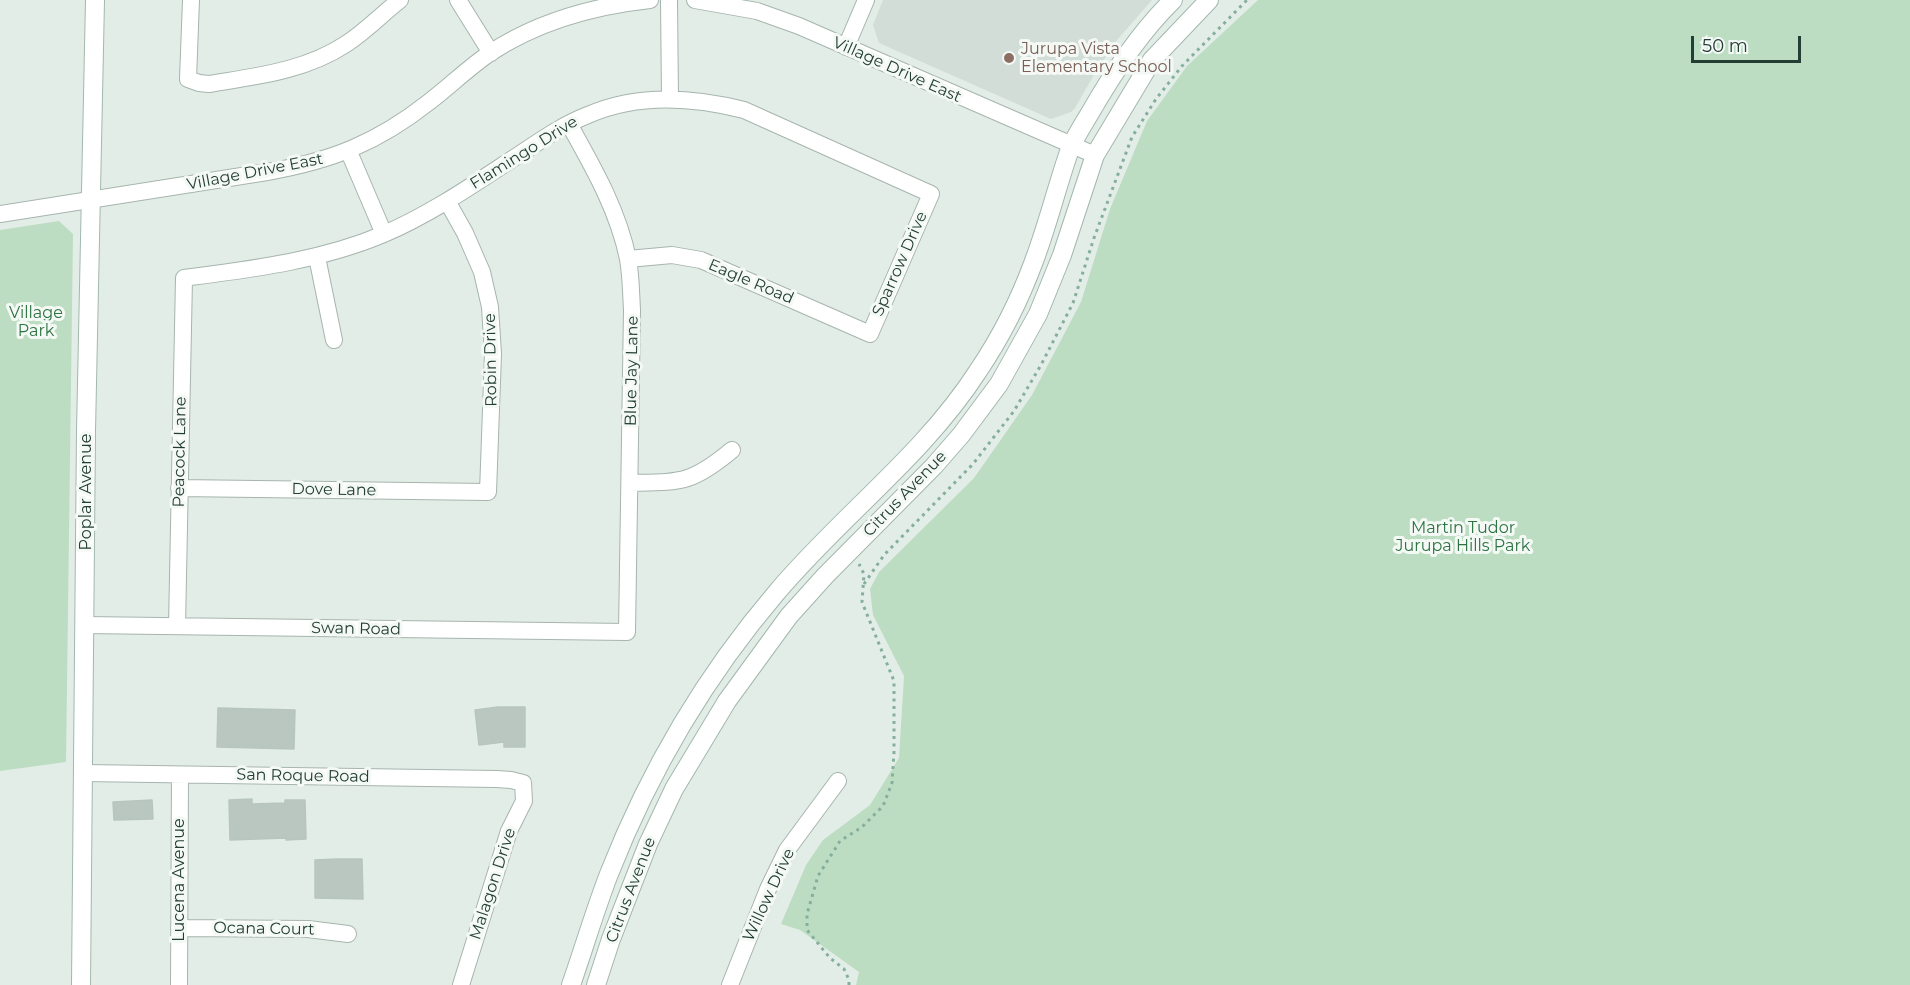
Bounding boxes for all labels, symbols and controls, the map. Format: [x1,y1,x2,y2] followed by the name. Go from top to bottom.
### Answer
[1694,24,1804,62] scale bar
[830,33,964,107] street label: Village Drive East
[1702,35,1748,57] text: 50 m
[1021,39,1172,77] place label: Jurupa Vista Elementary School
[1002,51,1016,65] marker: Jurupa Vista Elementary School
[467,112,581,194] street label: Flamingo Drive
[185,149,325,195] street label: Village Drive East
[868,209,932,319] street label: Sparrow Drive
[705,255,797,309] street label: Eagle Road
[9,303,63,341] park label: Village Park
[481,313,501,407] street label: Robin Drive
[621,316,643,426] street label: Blue Jay Lane
[169,396,191,508] street label: Peacock Lane
[76,434,96,550] street label: Poplar Avenue
[859,447,951,541] street label: Citrus Avenue
[292,480,376,500] street label: Dove Lane
[1396,518,1530,556] park label: Martin Tudor Jurupa Hills Park
[311,619,401,639] street label: Swan Road
[236,765,370,787] street label: San Roque Road
[169,818,189,942] street label: Lucena Avenue
[466,826,520,942] street label: Malagon Drive
[602,834,660,946] street label: Citrus Avenue
[739,845,799,945] street label: Willow Drive
[213,919,315,939] street label: Ocana Court

